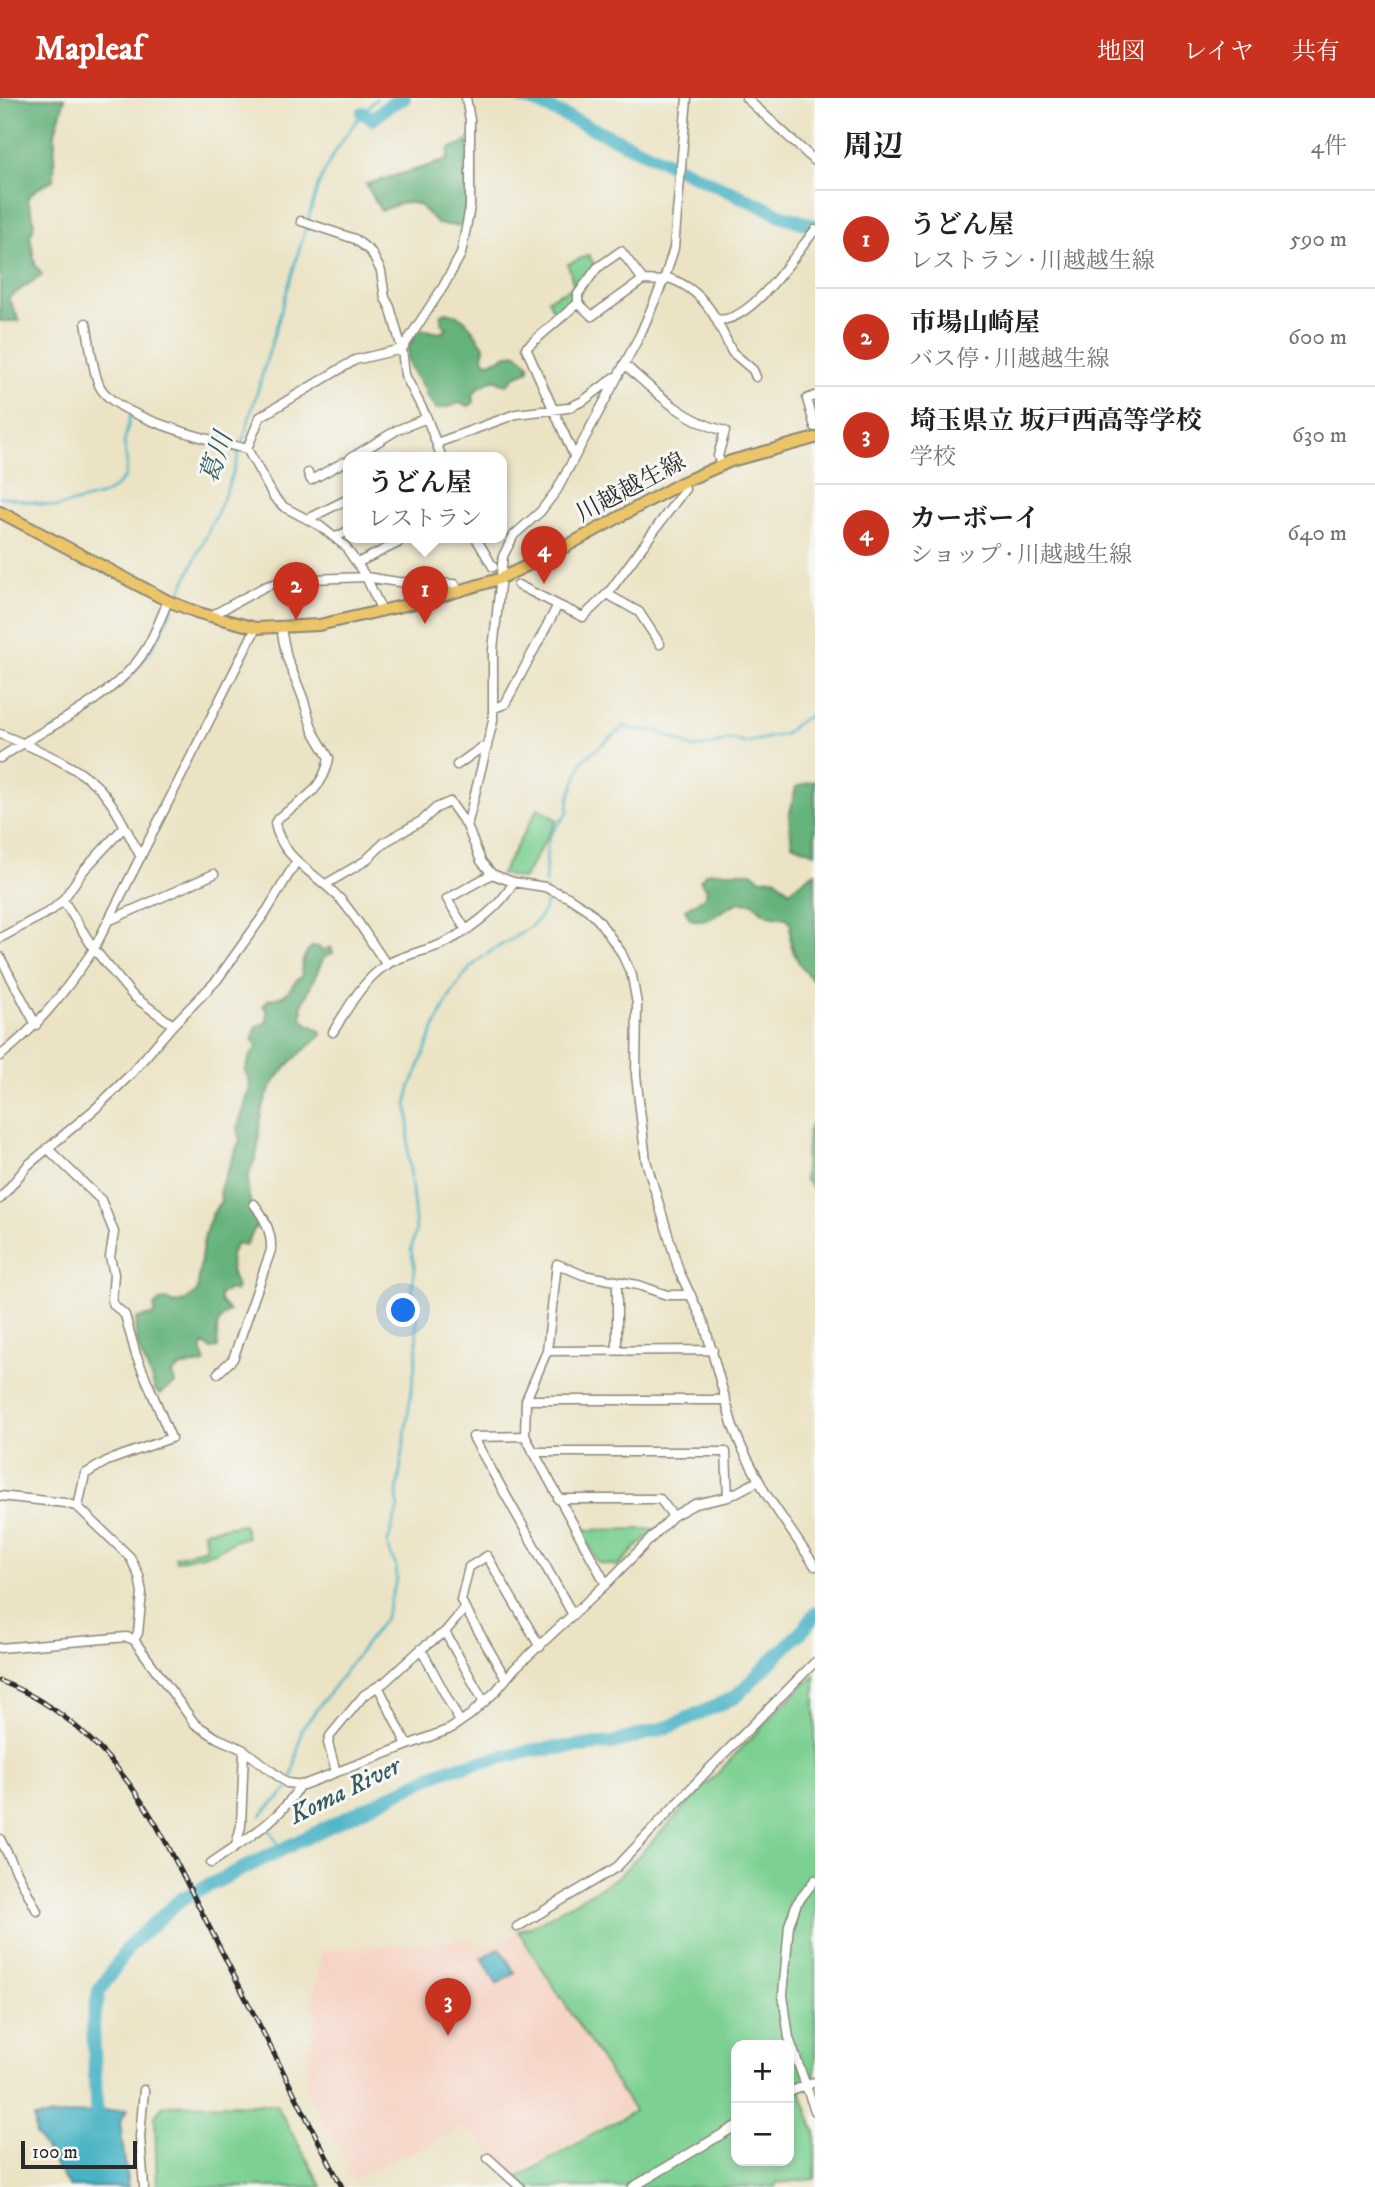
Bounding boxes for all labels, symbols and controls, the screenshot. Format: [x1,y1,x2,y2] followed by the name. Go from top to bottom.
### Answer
[35,29,144,70] text: Mapleaf
[1097,37,1145,67] text: 地図
[1183,37,1254,67] text: レイヤ
[1292,37,1340,67] text: 共有
[843,129,903,166] text: 周辺
[1311,132,1347,161] text: 4件
[910,209,1014,242] text: うどん屋
[862,225,870,254] text: 1
[1290,225,1347,254] text: 590 m
[910,247,1155,276] text: レストラン · 川越越生線
[910,307,1040,340] text: 市場山崎屋
[860,323,872,352] text: 2
[1288,323,1347,352] text: 600 m
[910,345,1109,374] text: バス停 · 川越越生線
[910,405,1202,438] text: 埼玉県立 坂戸西高等学校
[862,421,870,450] text: 3
[1292,421,1347,450] text: 630 m
[193,425,242,488] water label: 葛川
[910,443,956,472] text: 学校
[571,447,691,529] street label: 川越越生線
[343,452,507,543] popup
[368,467,472,500] text: うどん屋
[910,503,1040,536] text: カーボーイ
[368,505,482,534] text: レストラン
[859,519,873,548] text: 4
[1287,519,1347,548] text: 640 m
[521,526,567,584] pin: 4
[910,541,1132,570] text: ショップ · 川越越生線
[273,562,319,620] pin: 2
[402,566,448,624] pin: 1
[386,1293,420,1327] your location
[283,1749,408,1833] water label: Koma River
[425,1978,471,2036] pin: 3
[731,2040,794,2166] map controls
[731,2040,794,2103] button: +
[731,2103,794,2166] button: −
[21,2138,136,2170] scale bar
[32,2141,78,2164] text: 100 m

